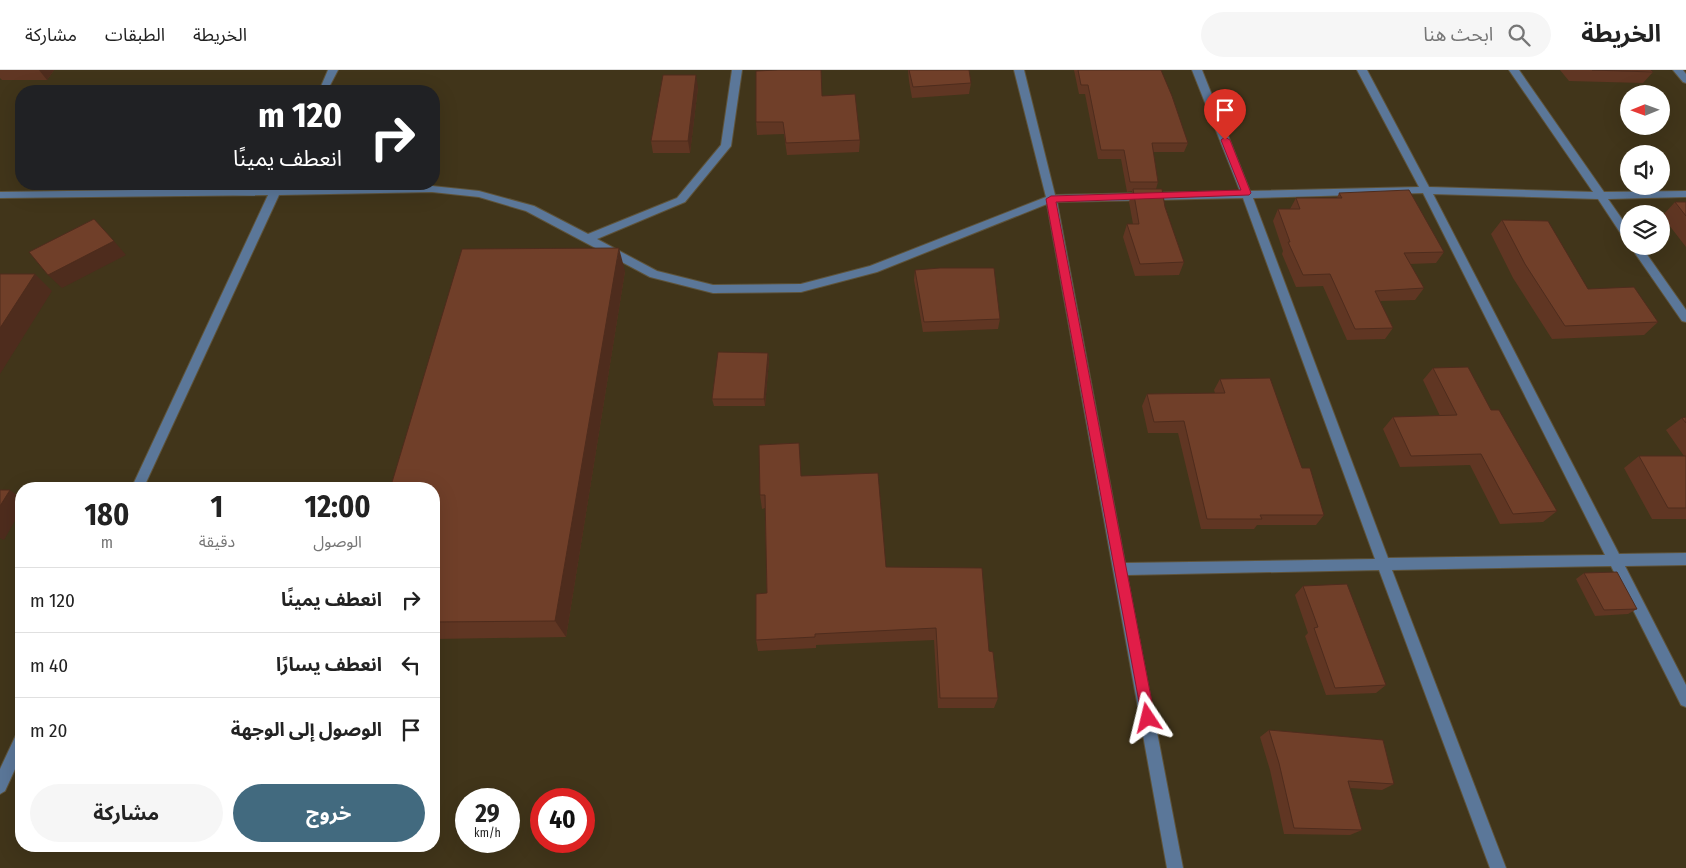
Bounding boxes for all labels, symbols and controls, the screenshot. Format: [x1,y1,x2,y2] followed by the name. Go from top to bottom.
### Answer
[1201,12,1551,57] search box
[1581,20,1661,48] text: الخريطة
[1505,21,1533,49] icon: search
[1423,23,1493,46] text: ابحث هنا
[25,24,77,46] text: مشاركة
[105,24,165,46] text: الطبقات
[193,24,247,46] text: الخريطة
[1620,85,1670,135] north arrow
[1620,85,1670,255] map controls
[1204,89,1246,140] pin
[258,94,342,136] text: 120 m
[1211,96,1239,124] icon: arrive
[360,105,425,170] icon: right
[233,145,342,172] text: انعطف يمينًا
[1620,145,1670,195] button: sound
[1620,205,1670,255] button: layers
[211,489,223,525] text: 1
[304,489,371,525] text: 12:00
[84,497,129,533] text: 180
[199,532,235,551] text: دقيقة
[313,532,362,551] text: الوصول
[101,533,113,552] text: m
[397,586,425,614] icon: right
[281,588,382,611] text: انعطف يمينًا
[30,589,75,612] text: 120 m
[397,651,425,679] icon: left
[276,653,382,676] text: انعطف يسارًا
[30,654,68,677] text: 40 m
[1121,691,1173,743] position arrow
[397,716,425,744] icon: arrive
[231,718,382,741] text: الوصول إلى الوجهة
[30,719,67,742] text: 20 m
[30,784,223,842] button: مشاركة
[233,784,425,842] button: خروج
[530,788,595,853] speed limit sign: 40
[475,799,500,829] text: 29
[474,826,501,840] text: km/h

